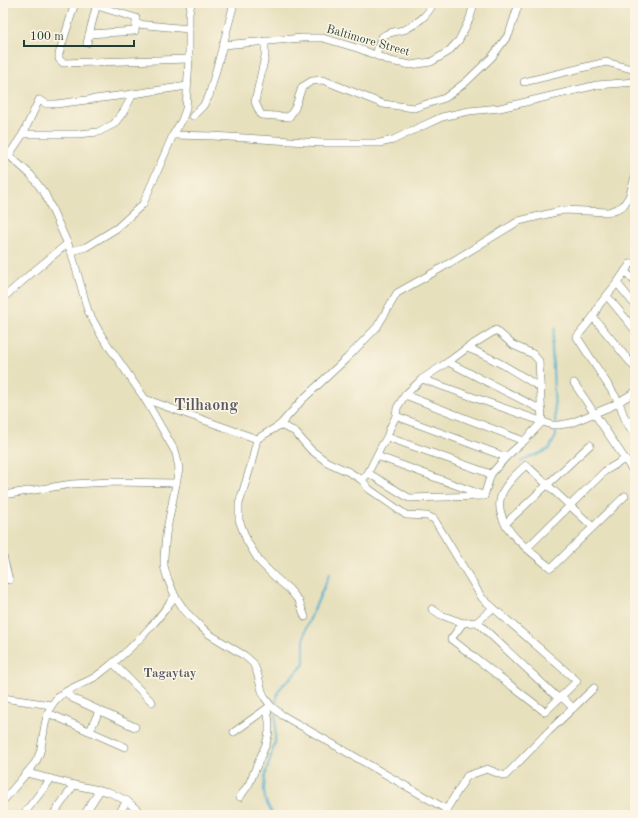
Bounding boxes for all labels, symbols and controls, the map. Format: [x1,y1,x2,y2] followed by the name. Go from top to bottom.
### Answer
[24,22,134,48] scale bar
[325,23,411,59] street label: Baltimore Street
[30,31,64,43] text: 100 m
[174,398,238,414] district label: Tilhaong
[143,667,197,680] district label: Tagaytay

